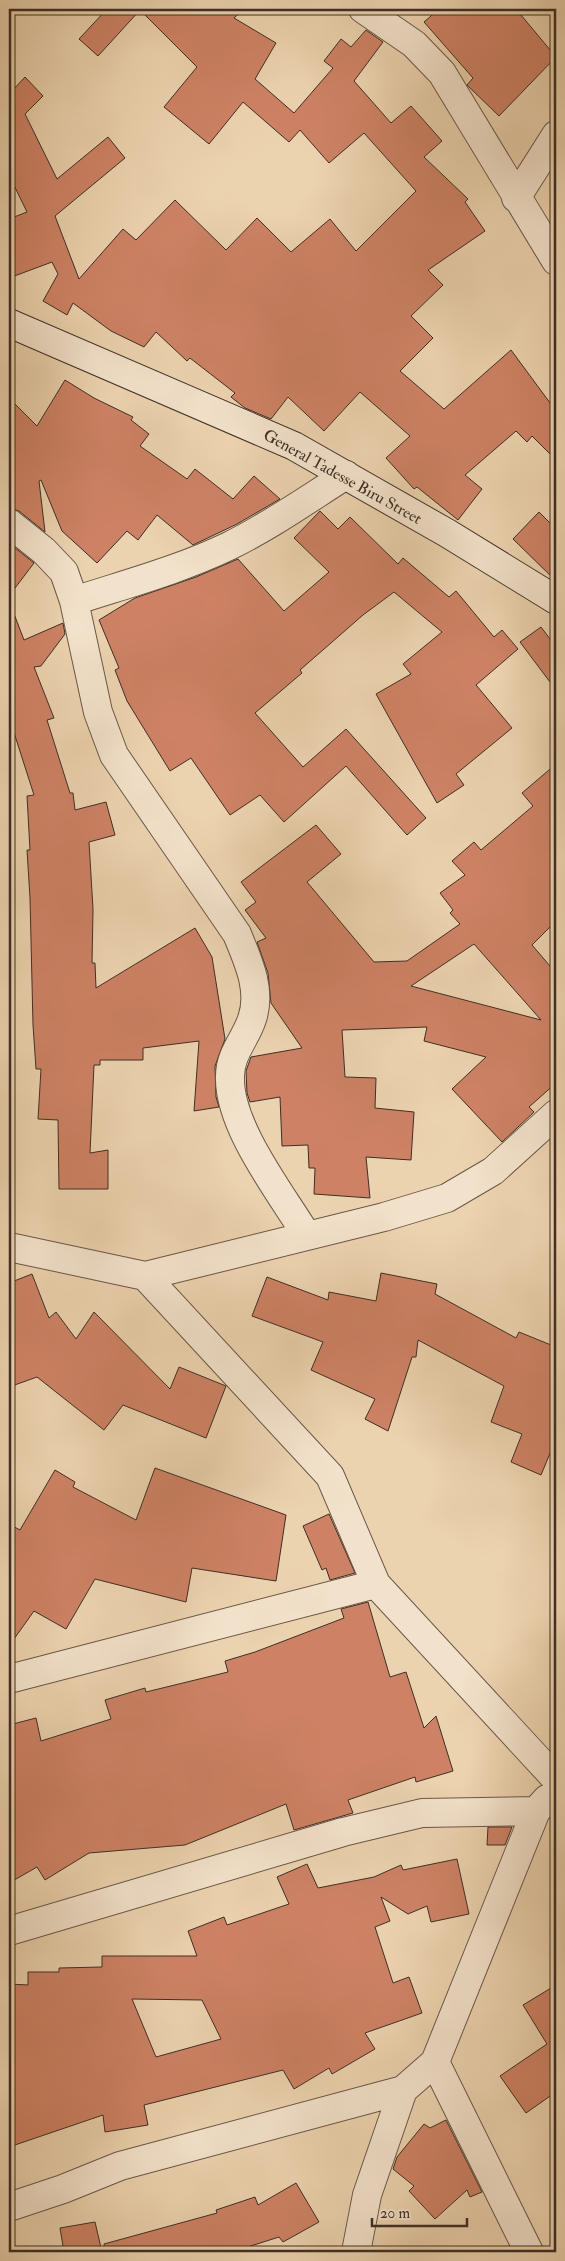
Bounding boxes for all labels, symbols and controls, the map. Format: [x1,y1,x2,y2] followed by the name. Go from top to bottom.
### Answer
[260,425,425,529] street label: General Tadesse Biru Street
[372,2196,468,2228] scale bar
[380,2204,410,2223] text: 20 m

